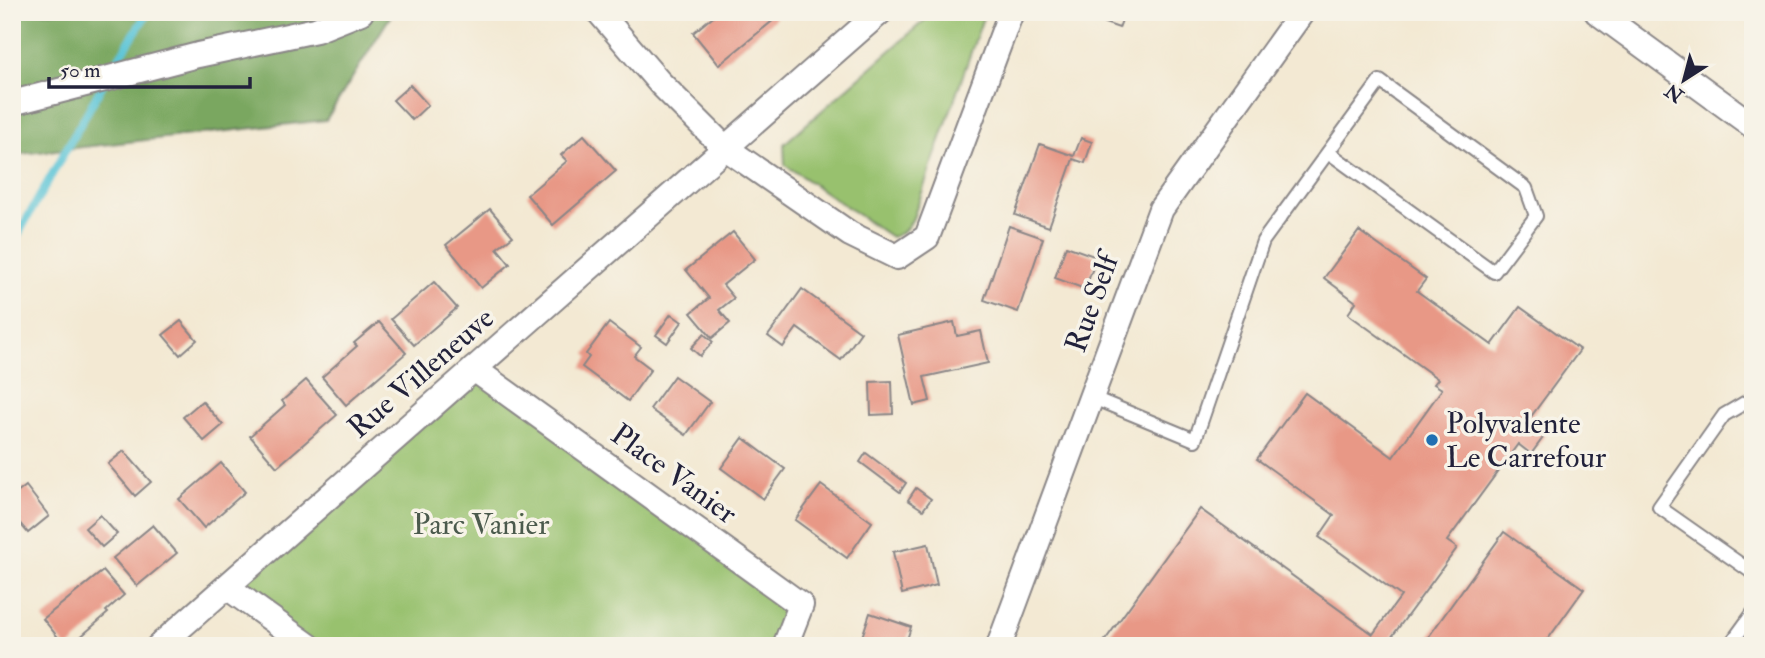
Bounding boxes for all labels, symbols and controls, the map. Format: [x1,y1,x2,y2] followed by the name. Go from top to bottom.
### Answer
[49,46,250,90] scale bar
[1650,46,1720,116] north arrow
[60,57,101,84] text: 50 m
[1660,78,1689,108] text: N
[1057,245,1128,357] street label: Rue Self
[340,300,502,446] street label: Rue Villeneuve
[1446,405,1606,476] place label: Polyvalente Le Carrefour
[604,416,744,532] street label: Place Vanier
[1424,432,1440,448] marker: Polyvalente Le Carrefour
[413,506,549,543] park label: Parc Vanier

